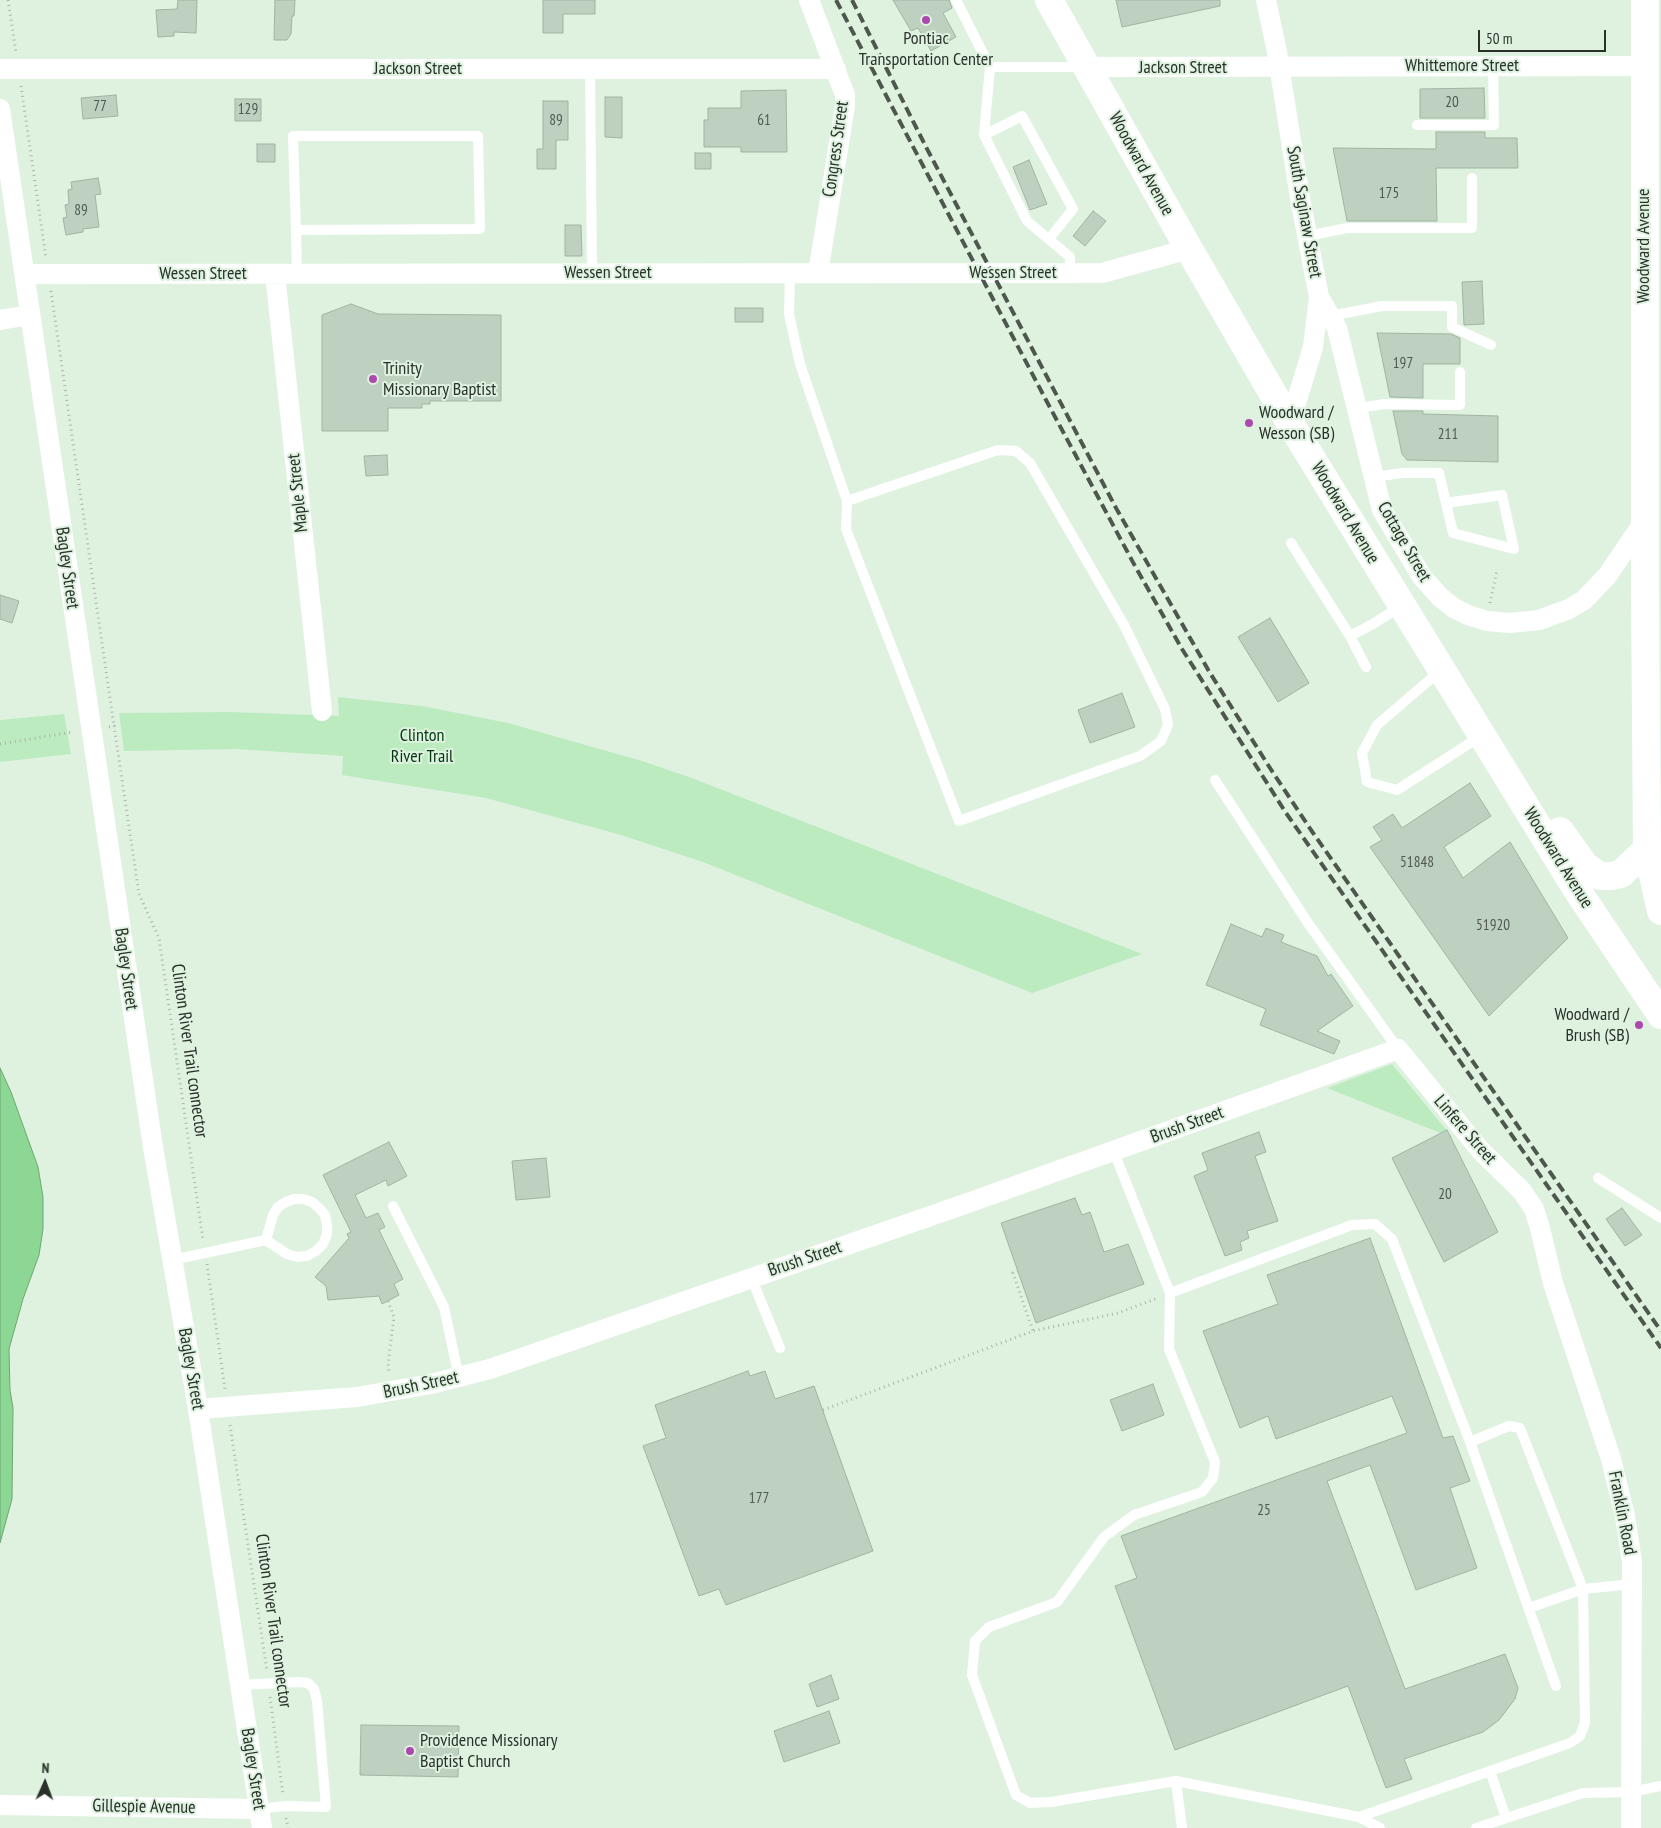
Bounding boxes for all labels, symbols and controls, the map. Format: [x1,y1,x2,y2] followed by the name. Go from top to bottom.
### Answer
[920,14,932,26] marker: Pontiac Transportation Center
[1481,20,1608,52] scale bar
[859,28,993,70] place label: Pontiac Transportation Center
[1486,29,1512,48] text: 50 m
[1405,55,1519,77] street label: Whittemore Street
[1139,57,1227,79] street label: Jackson Street
[374,58,462,80] street label: Jackson Street
[1445,94,1459,112] house number: 20
[93,98,107,116] house number: 77
[819,100,853,198] street label: Congress Street
[238,101,258,119] house number: 129
[1104,109,1178,219] street label: Woodward Avenue
[549,112,563,130] house number: 89
[757,112,771,130] house number: 61
[1282,144,1326,280] street label: South Saginaw Street
[1379,185,1399,203] house number: 175
[1633,189,1655,303] street label: Woodward Avenue
[74,202,88,220] house number: 89
[564,262,652,284] street label: Wessen Street
[969,262,1057,284] street label: Wessen Street
[159,263,247,285] street label: Wessen Street
[1393,355,1413,373] house number: 197
[383,358,496,400] place label: Trinity Missionary Baptist
[367,373,379,385] marker: Trinity Missionary Baptist
[1259,402,1334,444] place label: Woodward / Wesson (SB)
[1243,417,1255,429] marker: Woodward / Wesson (SB)
[1438,426,1458,444] house number: 211
[283,452,313,534] street label: Maple Street
[1306,458,1384,568] street label: Woodward Avenue
[1372,498,1436,586] street label: Cottage Street
[51,526,83,610] street label: Bagley Street
[391,725,453,768] park label: Clinton River Trail
[1518,804,1598,912] street label: Woodward Avenue
[1400,854,1434,872] house number: 51848
[1476,917,1510,935] house number: 51920
[110,927,142,1011] street label: Bagley Street
[166,962,212,1140] street label: Clinton River Trail connector
[1555,1004,1629,1046] place label: Woodward / Brush (SB)
[1633,1019,1645,1031] marker: Woodward / Brush (SB)
[1429,1091,1501,1169] street label: Linfere Street
[1147,1102,1227,1148] street label: Brush Street
[1438,1186,1452,1204] house number: 20
[765,1236,845,1282] street label: Brush Street
[173,1326,209,1412] street label: Bagley Street
[381,1367,461,1403] street label: Brush Street
[1603,1469,1641,1557] street label: Franklin Road
[749,1490,769,1508] house number: 177
[1257,1502,1271,1520] house number: 25
[250,1532,296,1710] street label: Clinton River Trail connector
[236,1727,270,1811] street label: Bagley Street
[420,1730,558,1772] place label: Providence Missionary Baptist Church
[404,1745,416,1757] marker: Providence Missionary Baptist Church
[20,1758,70,1808] north arrow
[41,1759,50,1777] text: N
[92,1795,196,1819] street label: Gillespie Avenue

